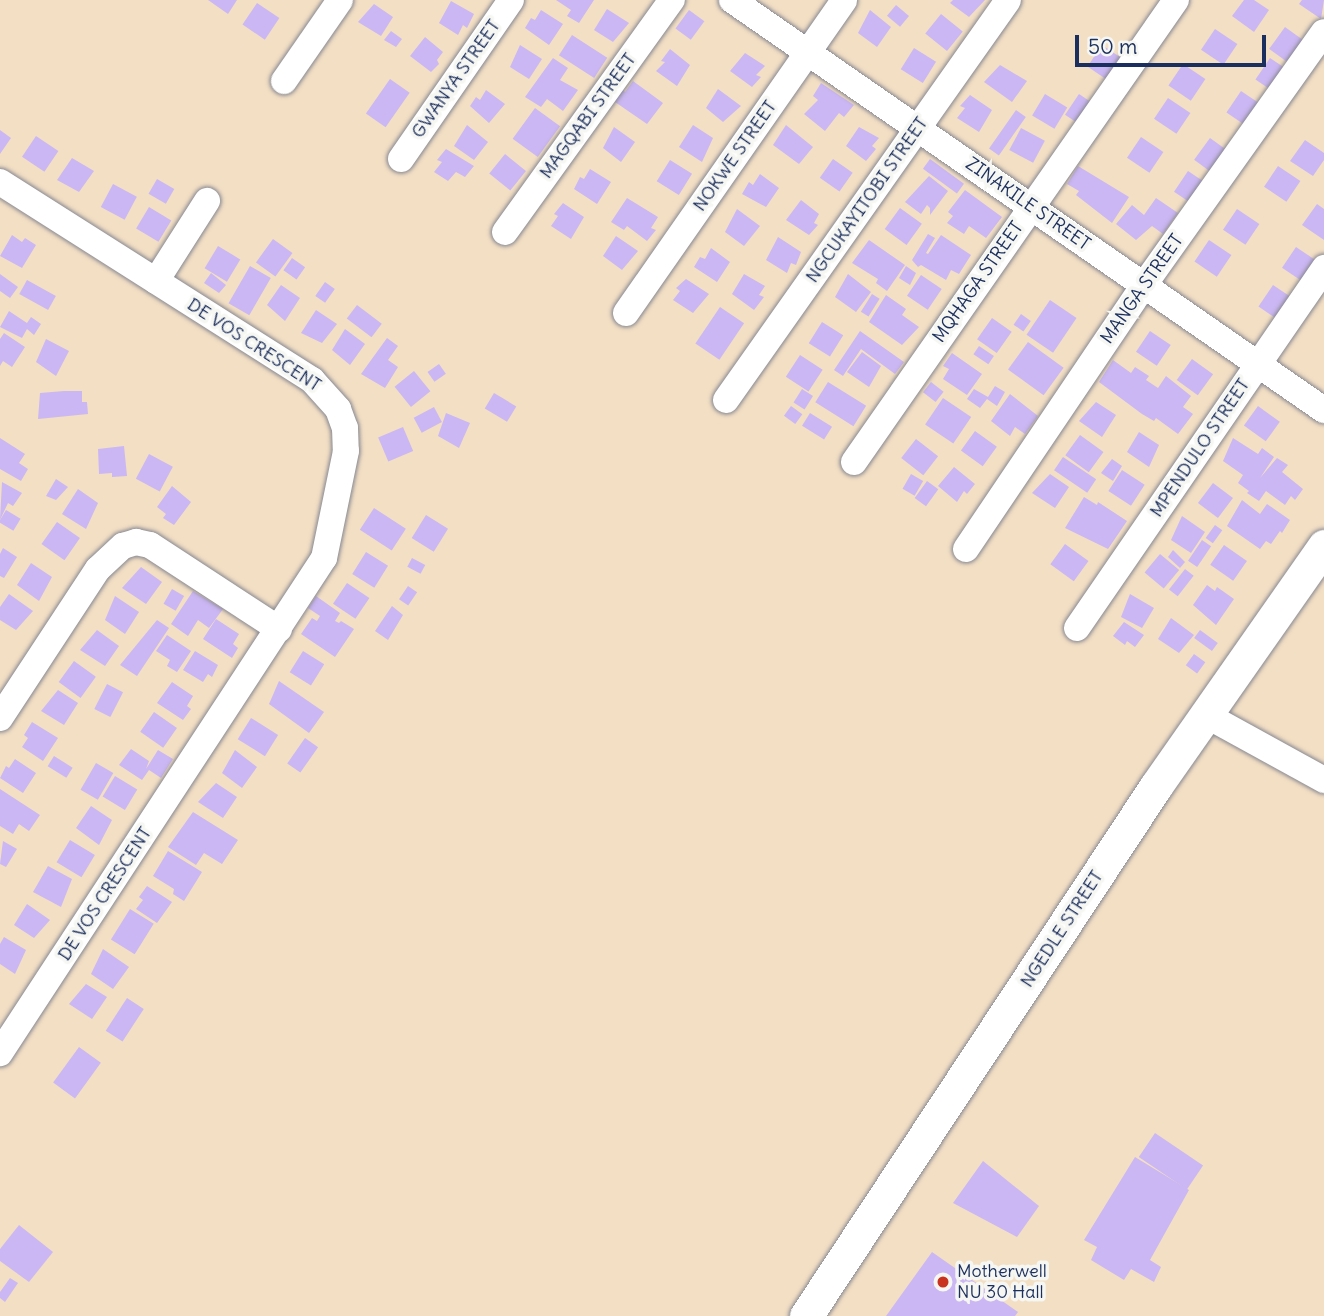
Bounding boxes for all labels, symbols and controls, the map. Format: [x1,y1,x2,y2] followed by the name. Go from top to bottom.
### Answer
[407,16,505,142] street label: GWANYA STREET
[1079,21,1270,65] scale bar
[1088,33,1137,60] text: 50 m
[535,49,641,183] street label: MAGQABI STREET
[689,97,781,215] street label: NOKWE STREET
[802,113,932,287] street label: NGCUKAYITOBI STREET
[962,153,1094,255] street label: ZINAKILE STREET
[928,217,1028,347] street label: MQHAGA STREET
[1096,230,1188,348] street label: MANGA STREET
[183,294,325,396] street label: DE VOS CRESCENT
[1146,375,1254,521] street label: MPENDULO STREET
[54,823,156,965] street label: DE VOS CRESCENT
[1016,867,1108,991] street label: NGEDLE STREET
[957,1261,1047,1304] place label: Motherwell NU 30 Hall
[935,1274,951,1290] marker: Motherwell NU 30 Hall

